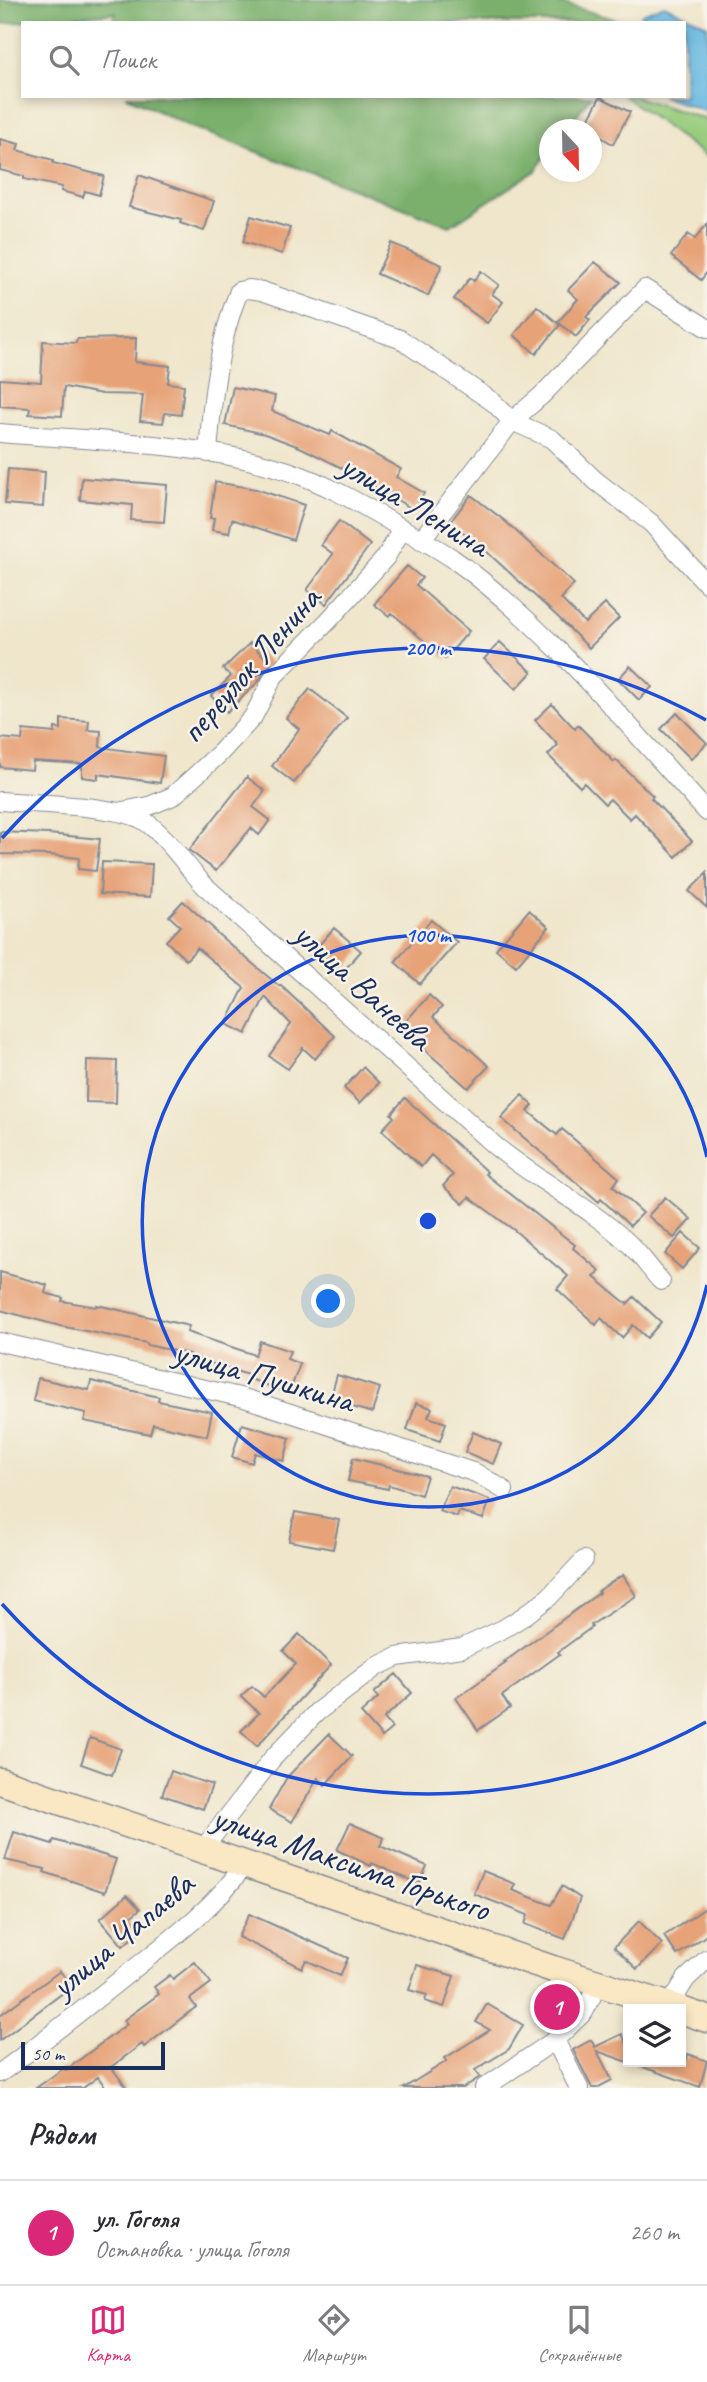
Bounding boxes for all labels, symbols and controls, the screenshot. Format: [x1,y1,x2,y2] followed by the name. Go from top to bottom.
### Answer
[21,21,686,98] search box
[45,41,83,79] icon: search
[101,43,156,76] text: Поиск
[539,119,602,182] north arrow
[330,442,500,568] street label: улица Ленина
[170,575,332,753] street label: переулок Ленина
[405,635,453,661] text: 200 m
[283,910,444,1062] street label: улица Ванеева
[405,922,453,948] text: 100 m
[416,1209,440,1233] centre of rings
[311,1284,345,1318] your location
[167,1328,361,1424] street label: улица Пушкина
[205,1794,497,1932] street label: улица Максима Горького
[39,1860,205,2009] street label: улица Чапаева
[534,1981,580,2033] pin: 1
[623,2004,686,2067] map controls
[623,2004,686,2067] button: layers
[21,2039,164,2071] scale bar
[32,2042,64,2066] text: 50 m
[28,2115,95,2153] text: Рядом
[95,2202,178,2235] text: ул. Гоголя
[46,2218,56,2247] text: 1
[630,2218,679,2247] text: 260 m
[95,2235,288,2264] text: Остановка · улица Гоголя
[86,2301,130,2367] tab: Карта
[303,2301,365,2367] tab: Маршрут
[538,2301,621,2367] tab: Сохранённые

